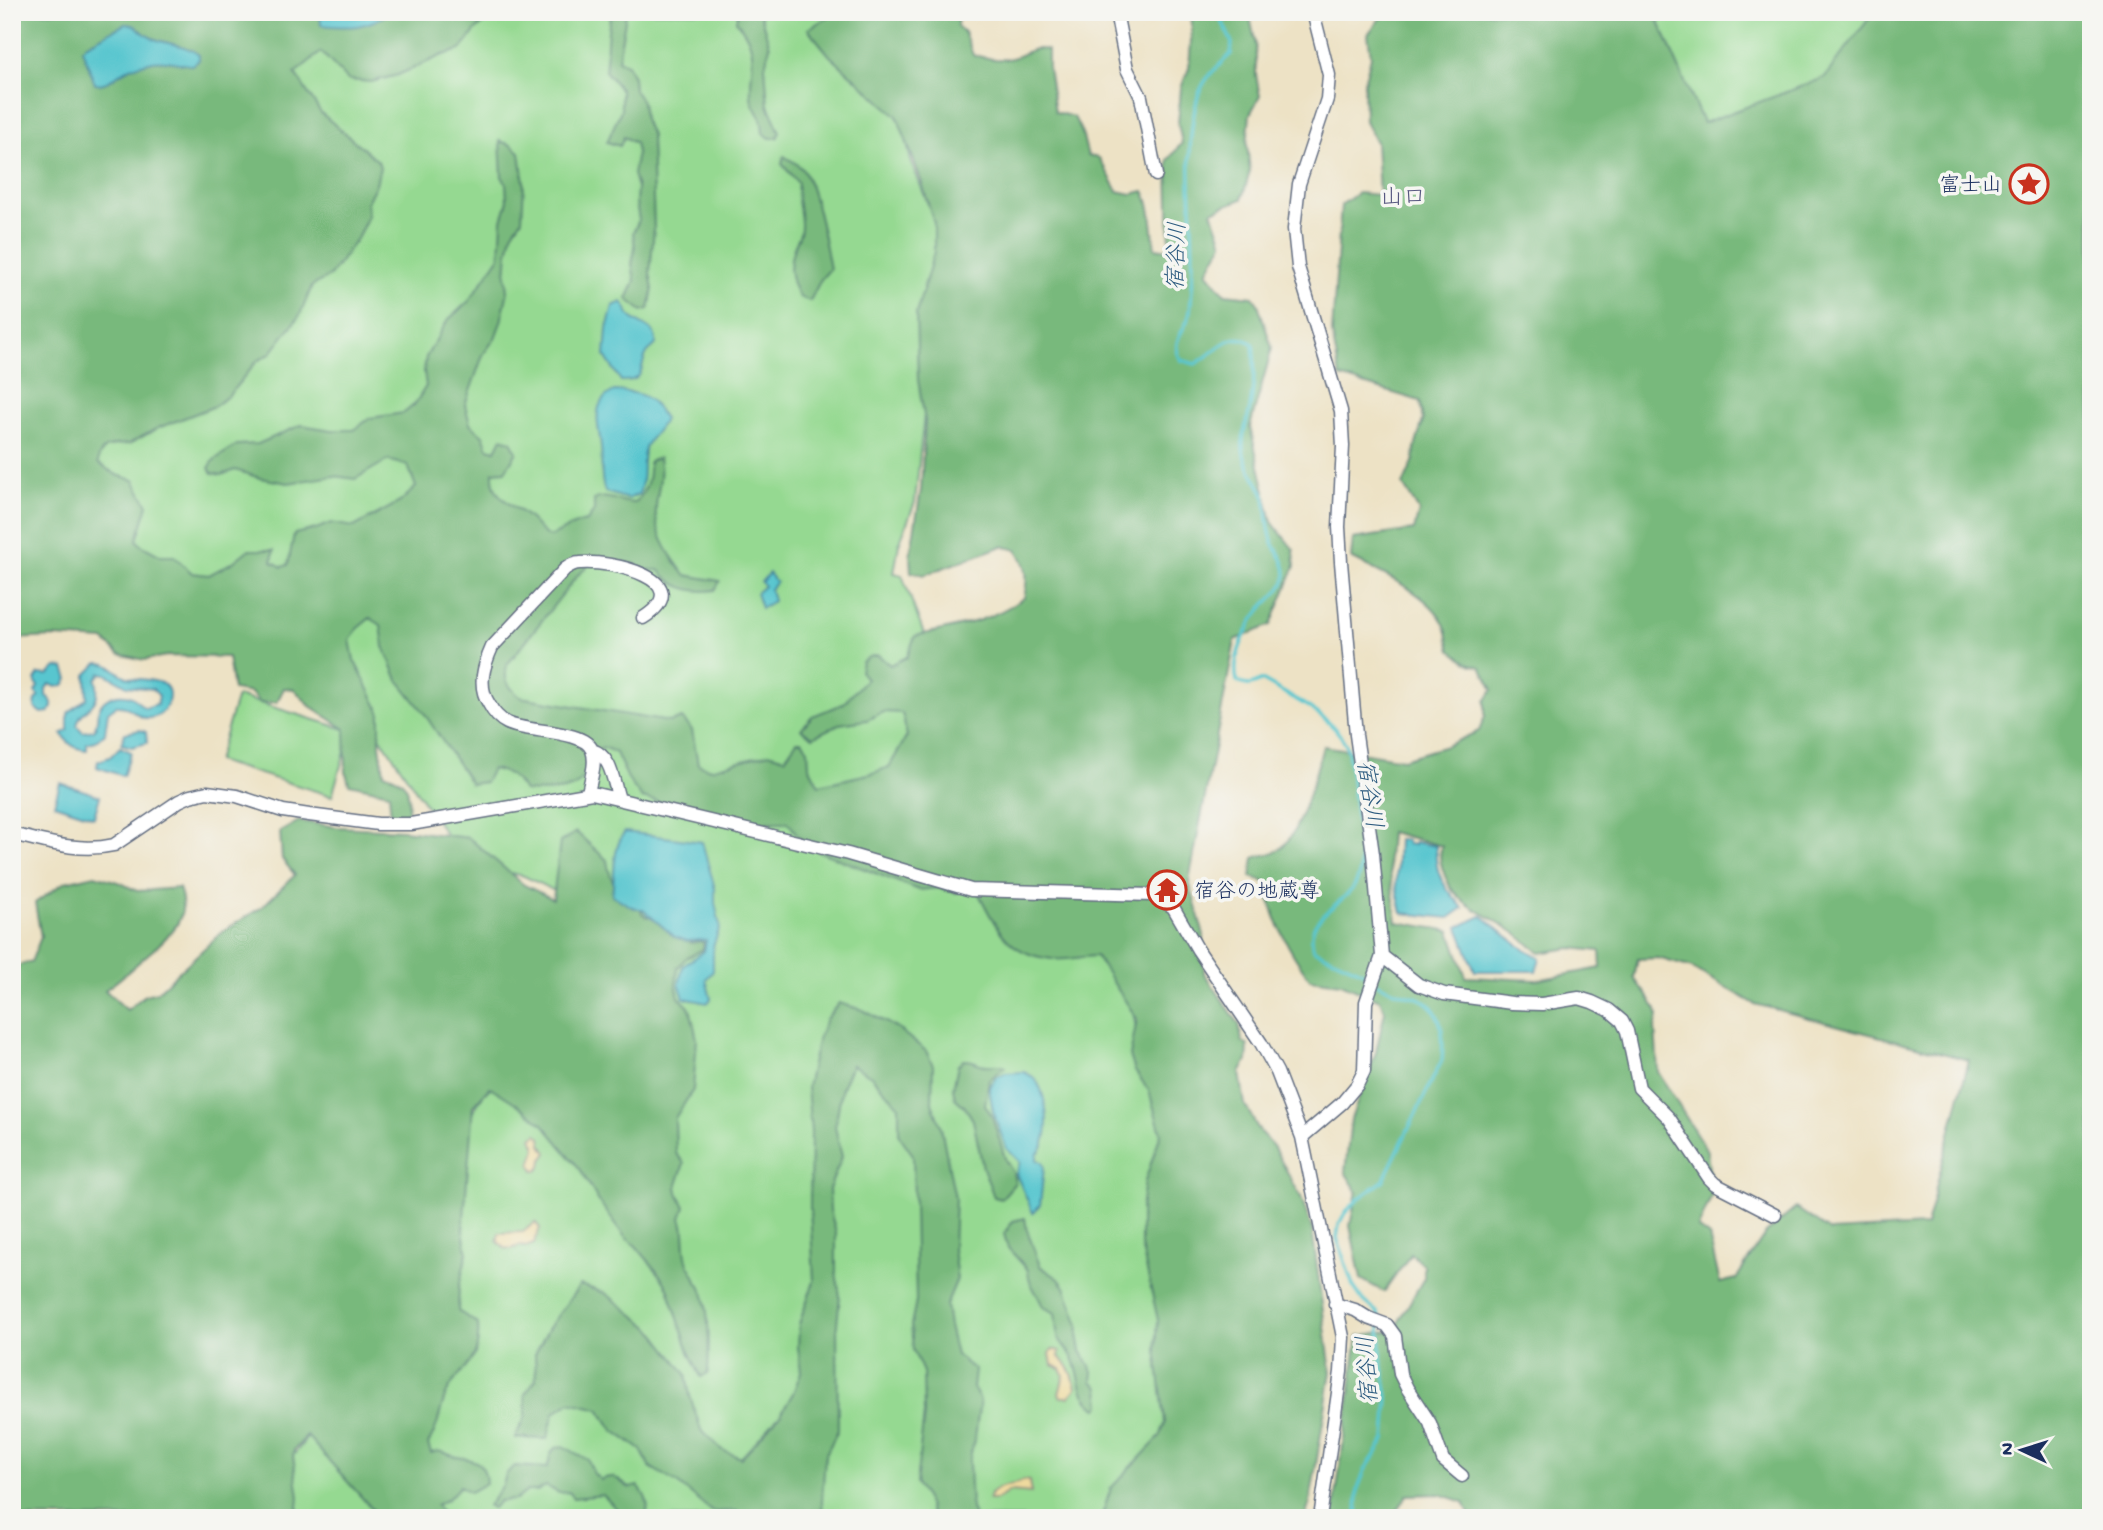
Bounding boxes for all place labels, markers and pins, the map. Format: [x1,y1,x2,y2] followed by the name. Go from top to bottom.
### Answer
[2008,163,2050,205] place icon: 富士山
[1939,174,2002,200] place label: 富士山
[1146,869,1188,911] temple icon: 宿谷の地蔵尊
[1194,879,1320,906] place label: 宿谷の地蔵尊

